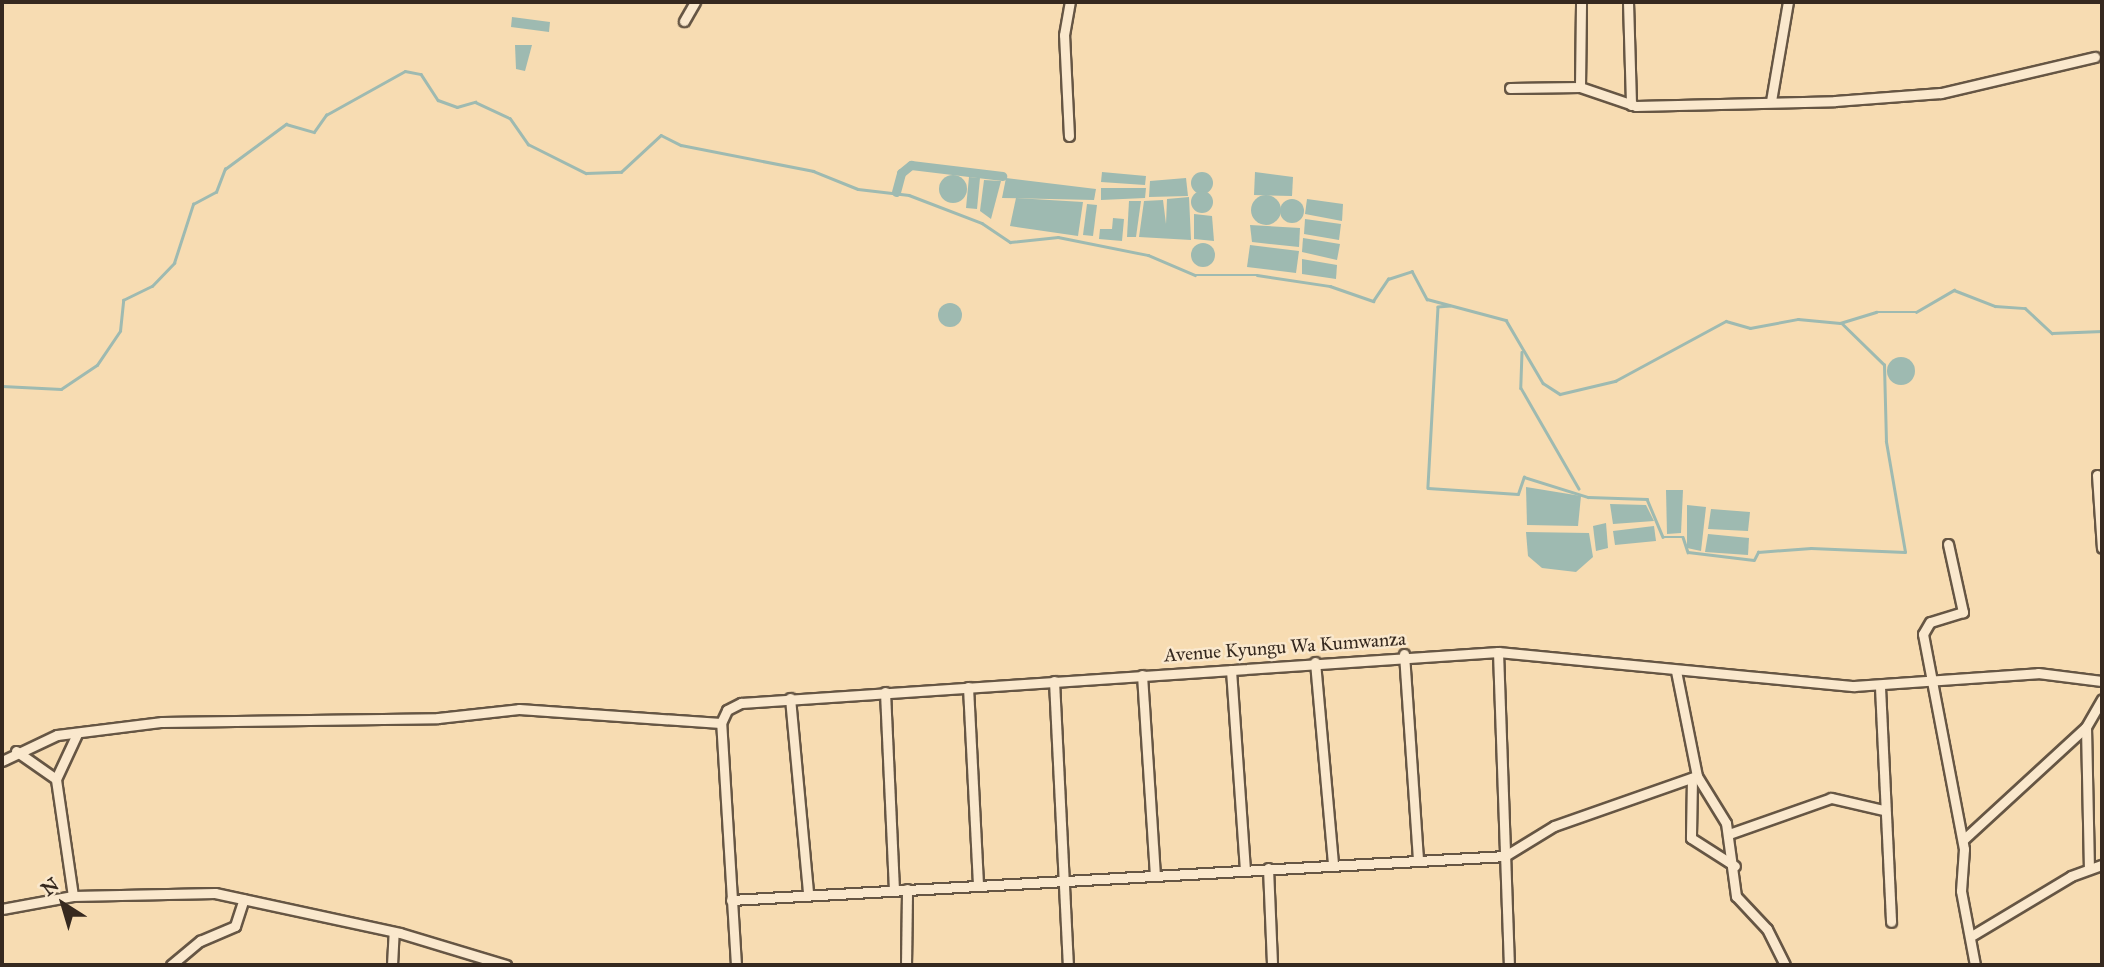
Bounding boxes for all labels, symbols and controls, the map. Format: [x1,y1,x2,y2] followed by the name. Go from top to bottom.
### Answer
[1163,627,1407,667] street label: Avenue Kyungu Wa Kumwanza
[28,869,98,939] north arrow
[37,873,63,901] text: N

